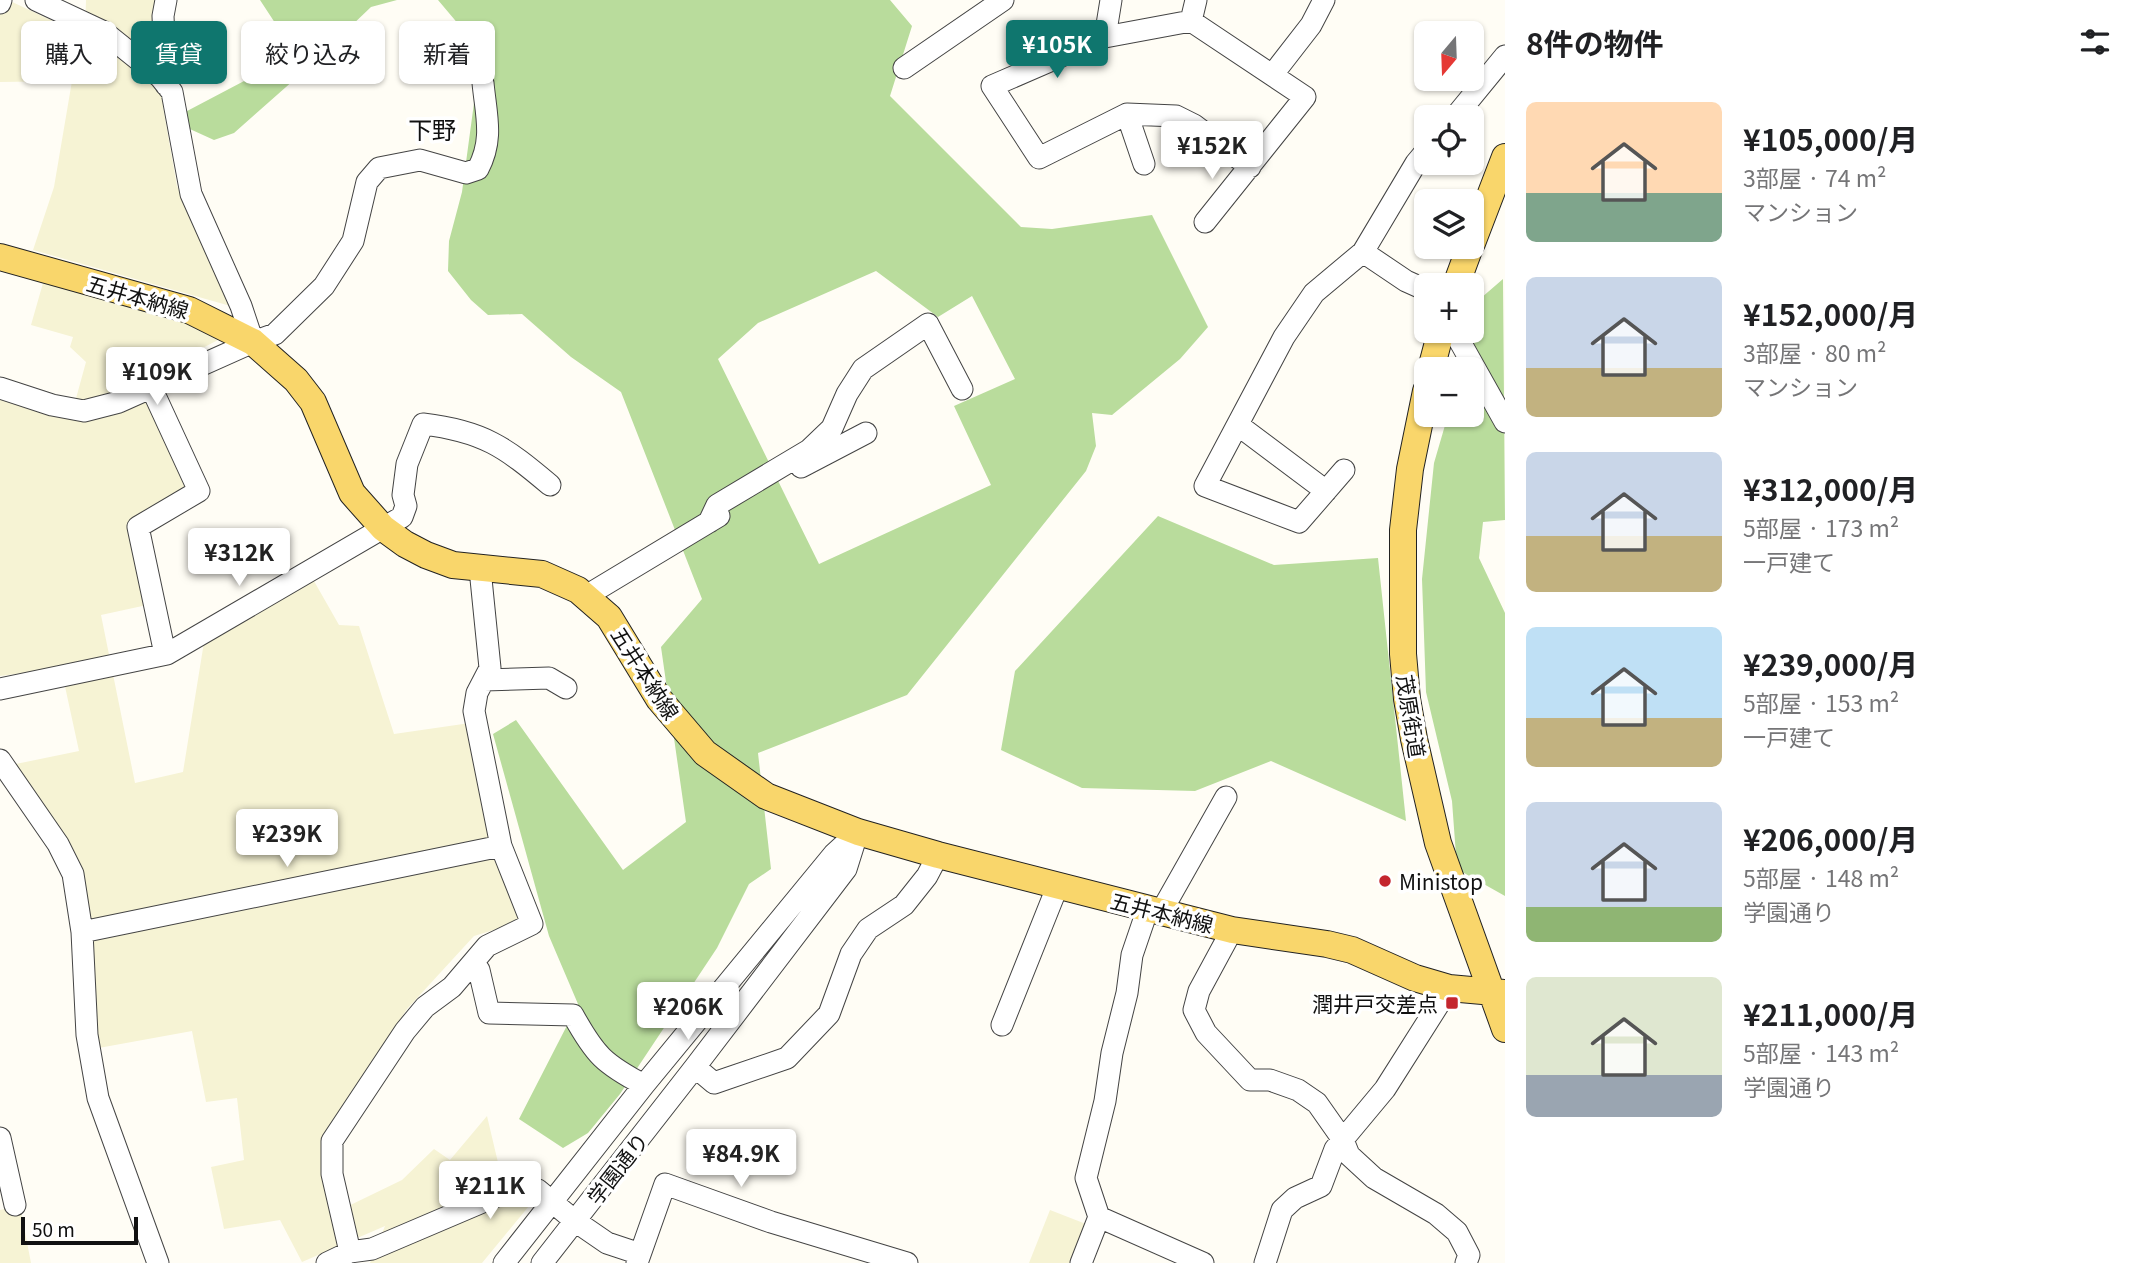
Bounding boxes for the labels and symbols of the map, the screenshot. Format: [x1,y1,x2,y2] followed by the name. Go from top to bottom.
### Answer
[1008,20,1106,80] pin: ¥105K
[1414,21,1484,91] north arrow
[408,111,456,146] district label: 下野
[1163,122,1261,181] pin: ¥152K
[83,267,193,325] street label: 五井本納線
[108,348,206,407] pin: ¥109K
[190,528,288,588] pin: ¥312K
[605,621,687,725] street label: 五井本納線
[1391,672,1433,760] street label: 茂原街道
[238,810,336,869] pin: ¥239K
[1399,866,1483,896] place label: Ministop
[1377,873,1393,889] marker: Ministop
[1107,885,1217,939] street label: 五井本納線
[639,982,737,1042] pin: ¥206K
[1312,988,1438,1018] place label: 潤井戸交差点
[1444,995,1460,1011] marker: 潤井戸交差点
[579,1126,655,1210] street label: 学園通り
[684,1130,798,1189] pin: ¥84.9K
[441,1162,539,1221] pin: ¥211K
[21,1214,138,1246] scale bar

